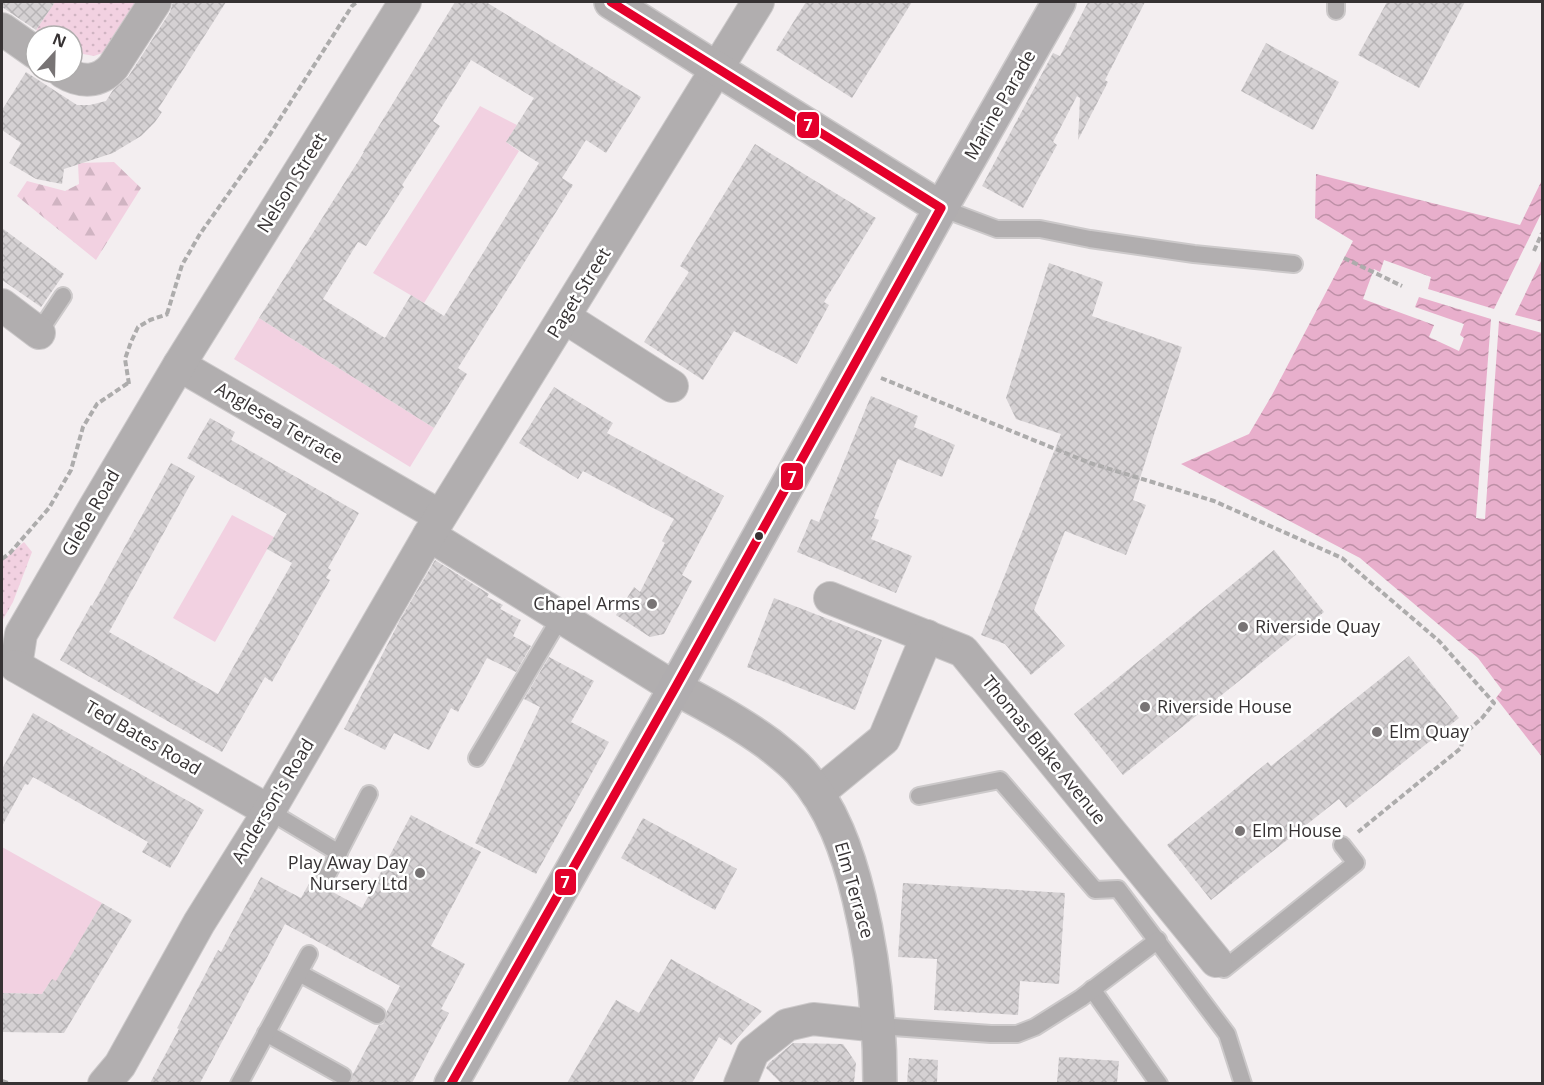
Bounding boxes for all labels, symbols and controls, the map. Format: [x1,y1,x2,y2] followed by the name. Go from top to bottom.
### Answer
[24,24,84,84] north arrow
[49,27,70,53] text: N
[958,45,1040,164] street label: Marine Parade
[796,111,820,139] line badge: 7
[803,114,813,136] text: 7
[251,128,331,237] street label: Nelson Street
[541,243,615,342] street label: Paget Street
[211,376,348,468] street label: Anglesea Terrace
[780,462,804,491] line badge: 7
[56,465,125,560] street label: Glebe Road
[787,466,797,488] text: 7
[753,530,765,542] unlabelled marker
[533,591,640,615] place label: Chapel Arms
[645,597,659,611] marker: Chapel Arms
[1255,614,1381,638] place label: Riverside Quay
[1236,620,1250,634] marker: Riverside Quay
[977,670,1112,829] street label: Thomas Blake Avenue
[81,694,206,780] street label: Ted Bates Road
[1157,694,1292,718] place label: Riverside House
[1138,700,1152,714] marker: Riverside House
[1389,719,1470,743] place label: Elm Quay
[1370,725,1384,739] marker: Elm Quay
[225,734,319,867] street label: Anderson's Road
[1252,818,1342,842] place label: Elm House
[1233,824,1247,838] marker: Elm House
[830,839,880,941] street label: Elm Terrace
[288,850,409,895] place label: Play Away Day Nursery Ltd
[413,866,427,880] marker: Play Away Day Nursery Ltd
[554,868,577,896] line badge: 7
[560,871,570,893] text: 7

